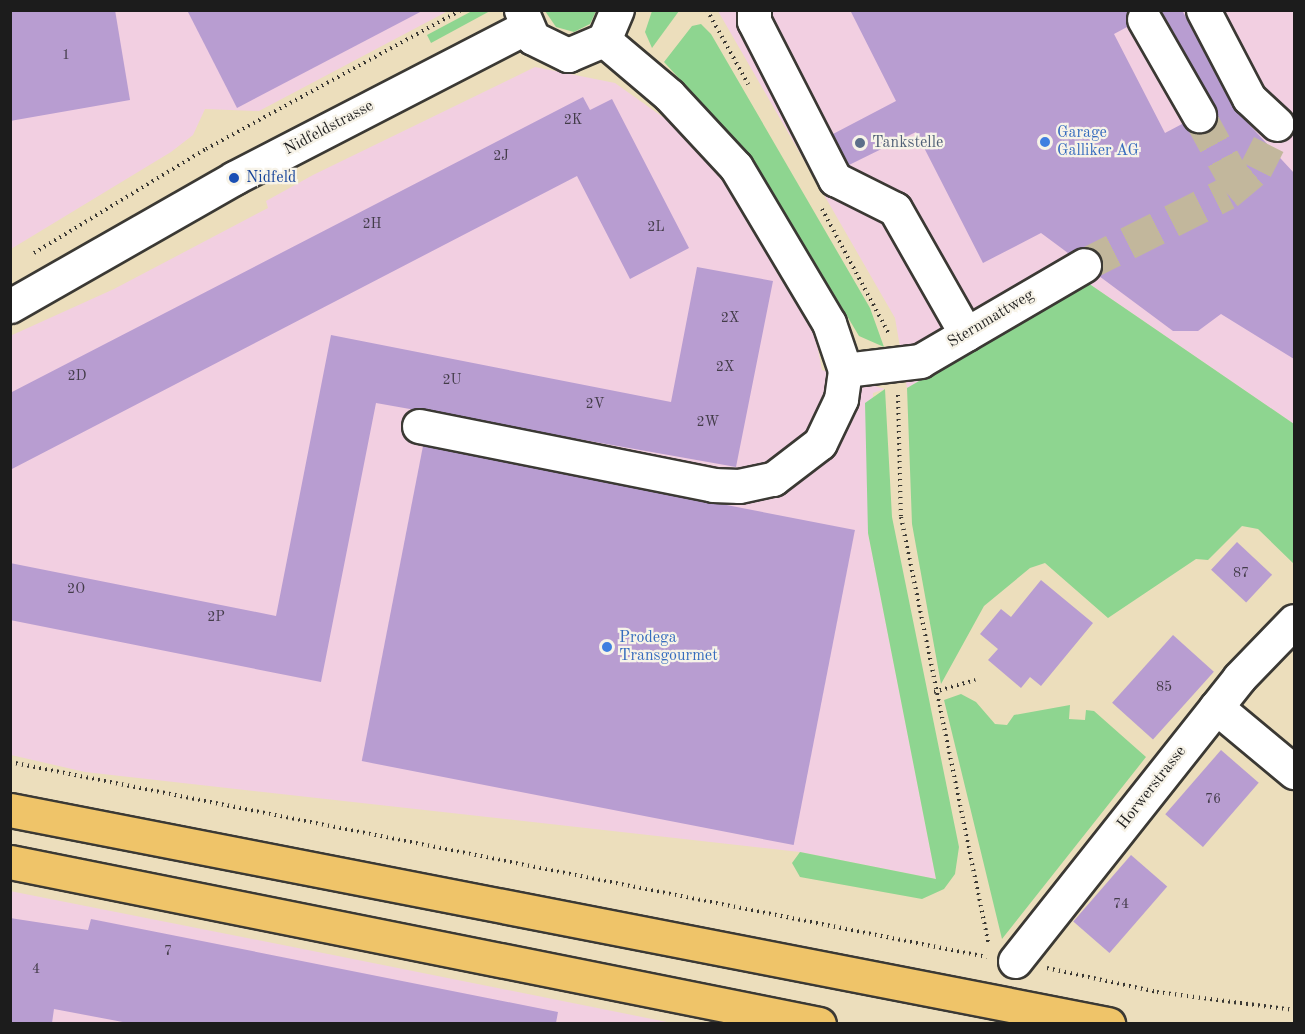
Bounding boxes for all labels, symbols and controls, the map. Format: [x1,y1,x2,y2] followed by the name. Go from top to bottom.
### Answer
[62,47,70,63] house number: 1
[281,96,377,160] street label: Nidfeldstrasse
[564,112,582,128] house number: 2K
[1057,123,1139,161] place label: Garage Galliker AG
[872,133,943,153] place label: Tankstelle
[1038,135,1052,149] marker: Garage Galliker AG
[853,136,867,150] marker: Tankstelle
[493,148,509,164] house number: 2J
[246,168,296,188] place label: Nidfeld
[227,171,241,185] marker: Nidfeld
[362,216,382,232] house number: 2H
[647,219,665,235] house number: 2L
[944,286,1038,352] street label: Sternmattweg
[721,310,739,326] house number: 2X
[716,359,734,375] house number: 2X
[67,368,87,384] house number: 2D
[442,372,462,388] house number: 2U
[586,396,604,412] house number: 2V
[696,414,720,430] house number: 2W
[1233,565,1249,581] house number: 87
[67,581,85,597] house number: 2O
[207,609,225,625] house number: 2P
[619,628,718,666] place label: Prodega Transgourmet
[600,640,614,654] marker: Prodega Transgourmet
[1156,679,1172,695] house number: 85
[1113,742,1191,834] street label: Horwerstrasse
[1205,791,1221,807] house number: 76
[1113,896,1129,912] house number: 74
[164,943,172,959] house number: 7
[32,961,40,977] house number: 4

